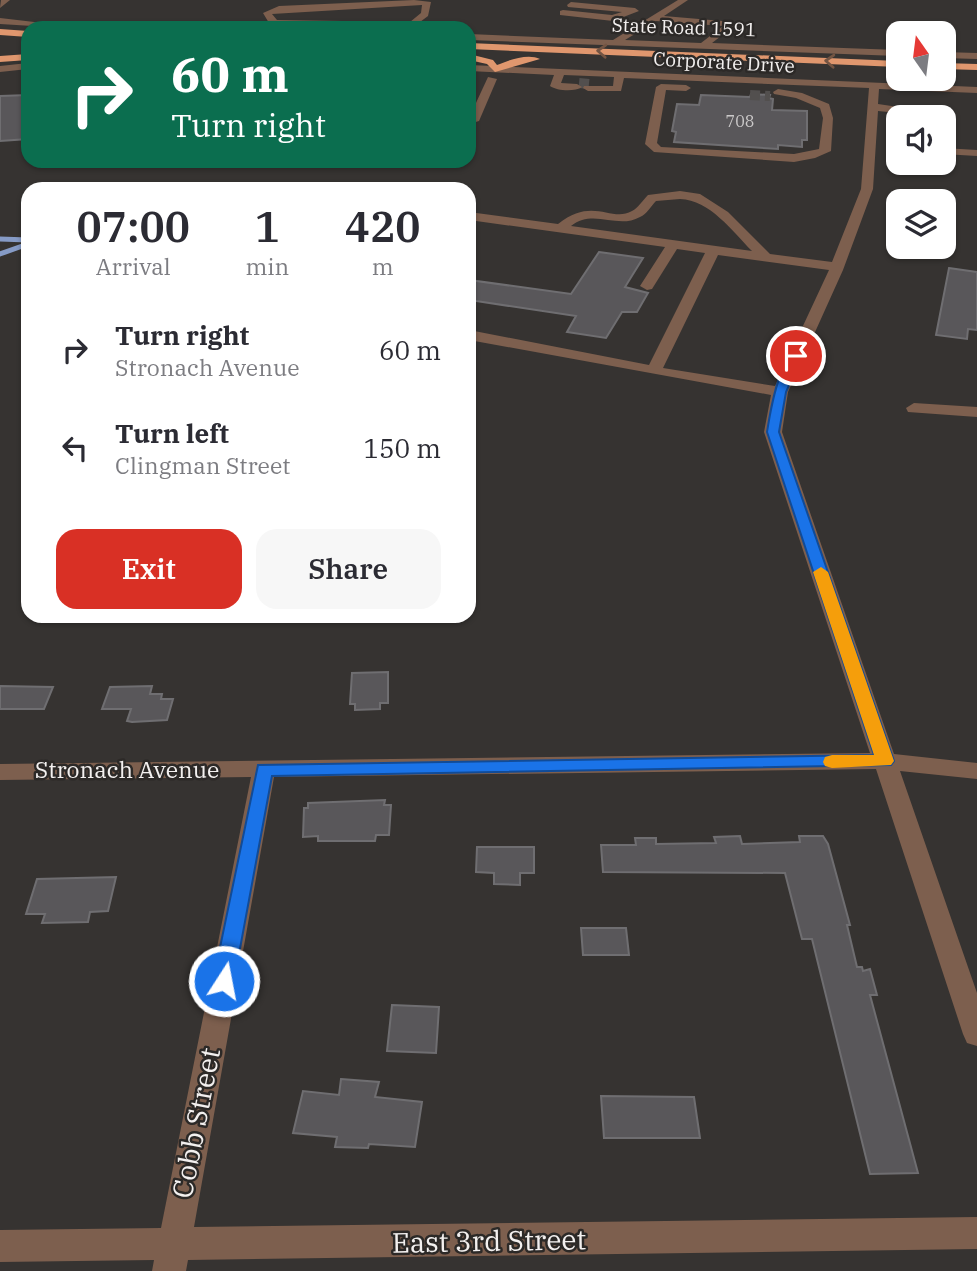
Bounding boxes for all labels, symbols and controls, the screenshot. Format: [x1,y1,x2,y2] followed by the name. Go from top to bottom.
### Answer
[611,12,757,42] street label: State Road 1591
[886,21,956,91] north arrow
[886,21,956,259] map controls
[171,42,289,105] text: 60 m
[597,43,608,58] one-way arrow
[653,46,795,78] street label: Corporate Drive
[56,49,147,140] icon: right
[824,53,835,68] one-way arrow
[171,104,326,146] text: Turn right
[886,105,956,175] button: sound
[726,111,754,131] house number: 708
[886,189,956,259] button: layers
[77,199,190,254] text: 07:00
[255,199,280,254] text: 1
[345,199,420,254] text: 420
[96,251,171,281] text: Arrival
[245,251,289,281] text: min
[372,251,394,281] text: m
[115,318,249,352] text: Turn right
[766,326,826,386] pin
[56,331,94,369] icon: right
[379,333,441,367] text: 60 m
[777,337,815,375] icon: arrive
[115,352,299,382] text: Stronach Avenue
[115,416,229,450] text: Turn left
[56,429,94,467] icon: left
[363,431,441,465] text: 150 m
[115,450,290,480] text: Clingman Street
[56,529,242,609] button: Exit
[256,529,441,609] button: Share
[35,754,219,784] street label: Stronach Avenue
[187,944,261,1018] position arrow
[163,1045,228,1201] street label: Cobb Street
[391,1220,587,1261] street label: East 3rd Street

